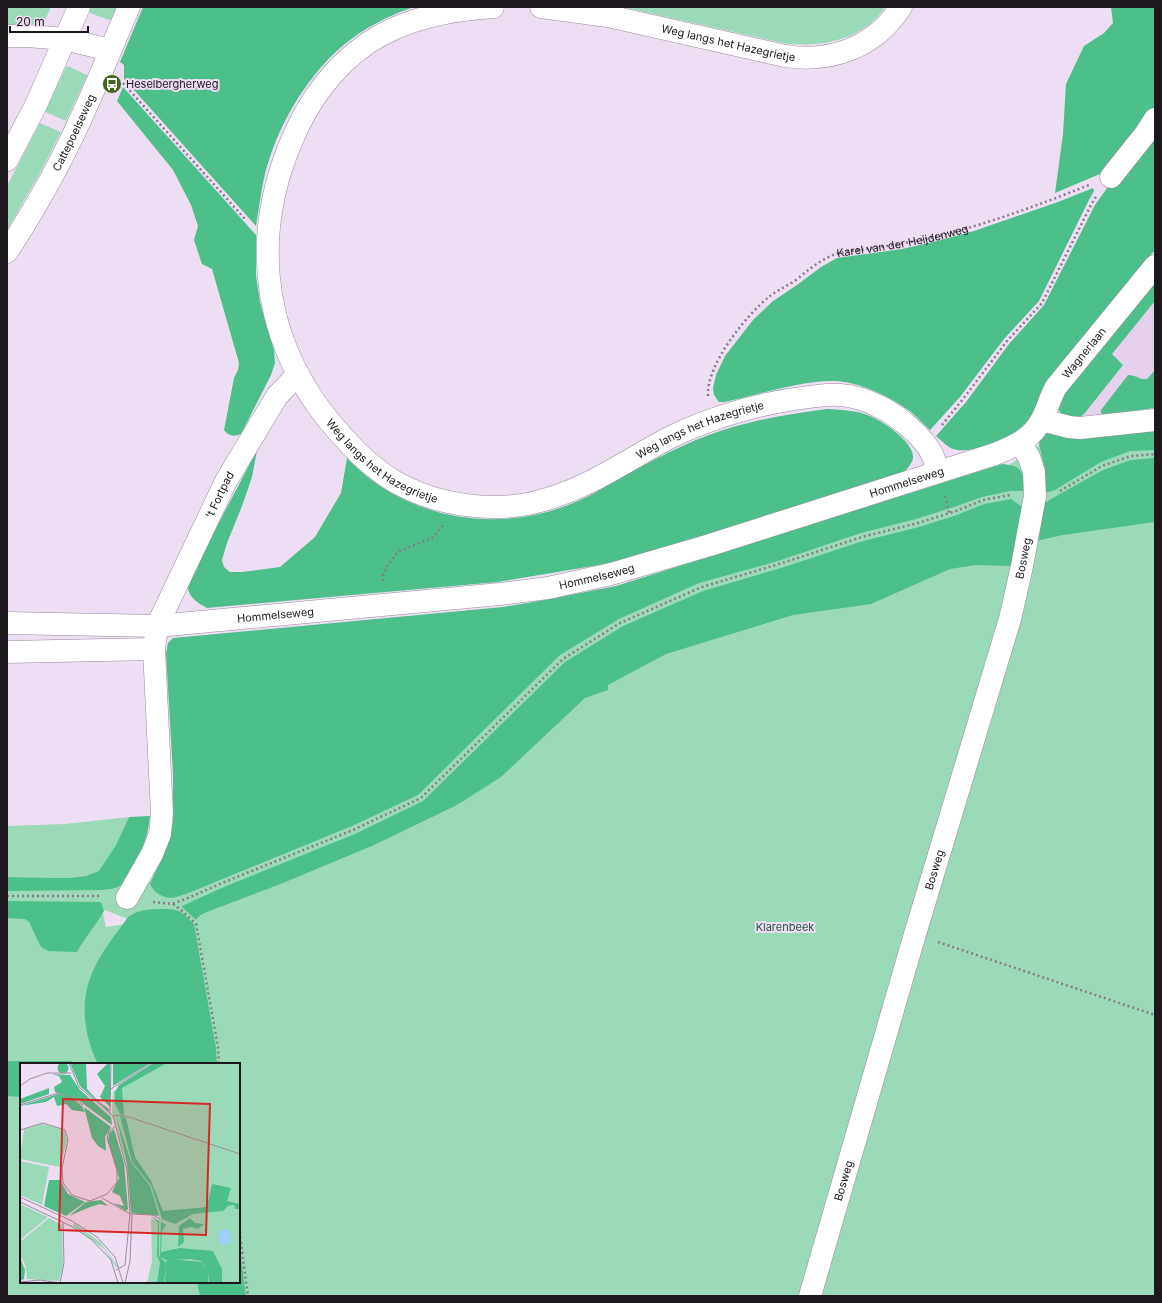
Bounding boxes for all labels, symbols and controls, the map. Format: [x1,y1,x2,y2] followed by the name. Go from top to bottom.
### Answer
[10,8,88,34] scale bar
[16,14,45,29] text: 20 m
[660,21,796,64] street label: Weg langs het Hazegrietje
[101,73,123,95] bus stop icon: Heselbergherweg
[126,77,218,91] place label: Heselbergherweg
[49,92,98,174] street label: Cattepoelseweg
[835,221,970,260] street label: Karel van der Heijdenweg
[1059,324,1109,381] street label: Wagnerlaan
[634,398,765,462] street label: Weg langs het Hazegrietje
[323,416,440,506] street label: Weg langs het Hazegrietje
[868,464,946,501] street label: Hommelseweg
[202,469,237,520] street label: 't Fortpad
[1012,537,1034,580] street label: Bosweg
[558,560,636,592] street label: Hommelseweg
[236,604,315,626] street label: Hommelseweg
[922,848,947,892] street label: Bosweg
[756,920,814,934] park label: Klarenbeek
[20,1063,240,1283] inset map
[831,1159,856,1203] street label: Bosweg

